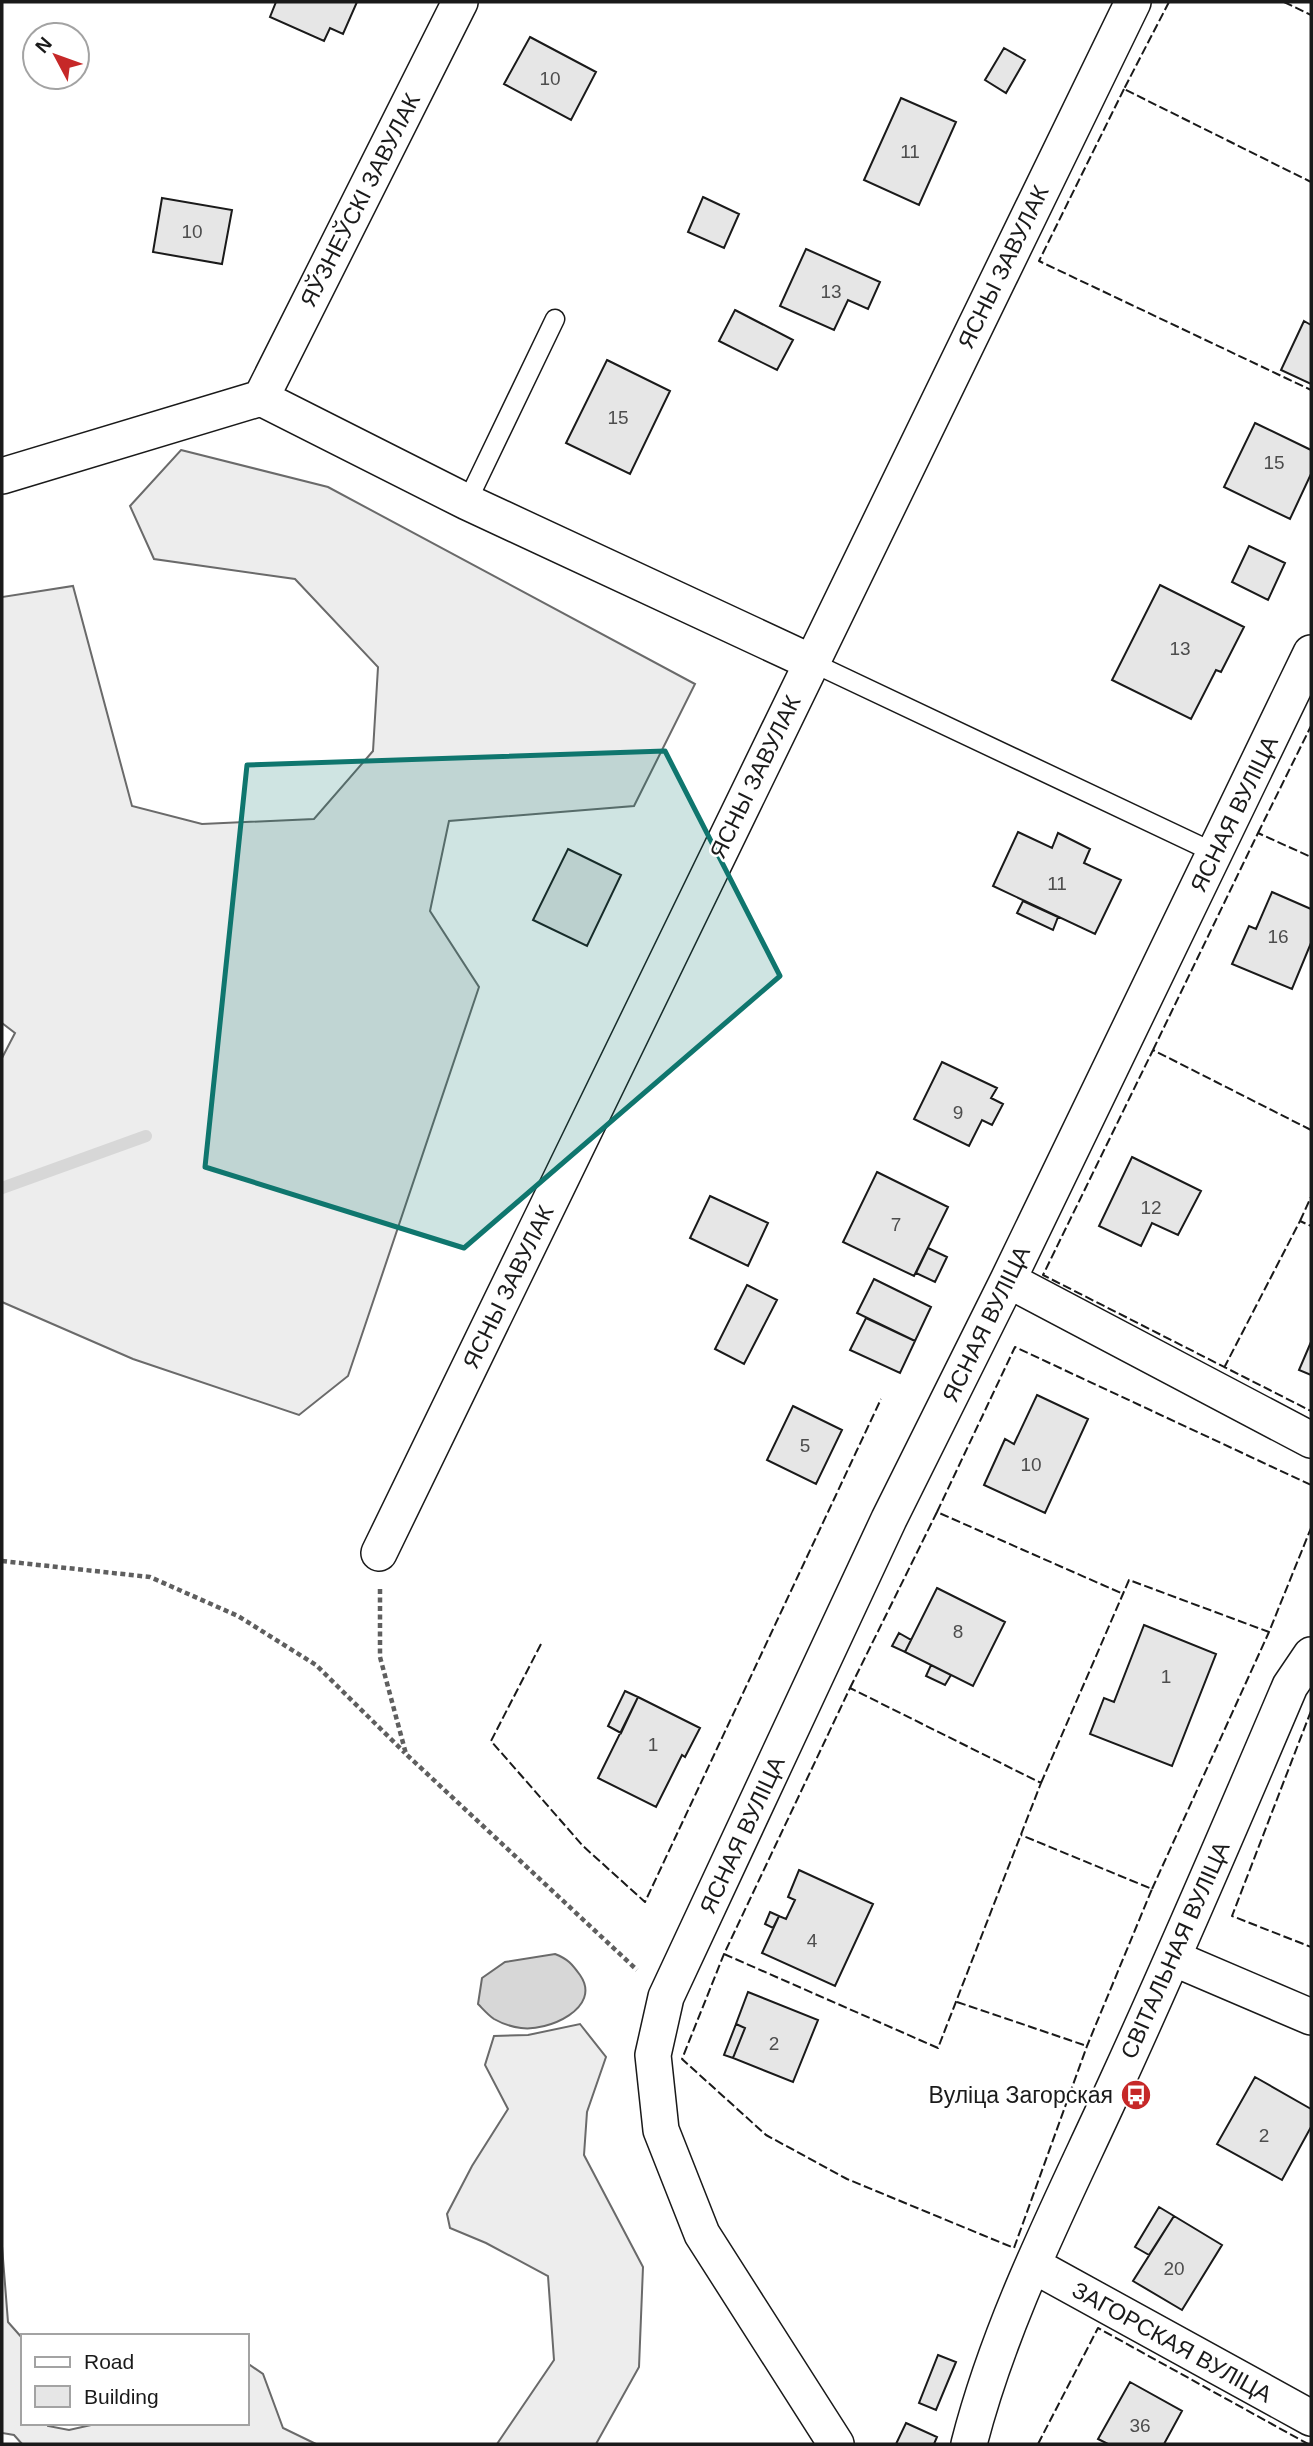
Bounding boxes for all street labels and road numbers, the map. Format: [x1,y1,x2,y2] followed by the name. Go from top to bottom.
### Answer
[294,88,425,311] street label: ЯЎЗНЕЎСКІ ЗАВУЛАК
[952,181,1054,353] street label: ЯСНЫ ЗАВУЛАК
[704,691,806,863] street label: ЯСНЫ ЗАВУЛАК
[1185,731,1283,896] street label: ЯСНАЯ ВУЛІЦА
[457,1201,559,1373] street label: ЯСНЫ ЗАВУЛАК
[937,1241,1035,1406] street label: ЯСНАЯ ВУЛІЦА
[694,1752,790,1918] street label: ЯСНАЯ ВУЛІЦА
[1115,1837,1235,2063] street label: СВІТАЛЬНАЯ ВУЛІЦА
[1068,2276,1277,2408] street label: ЗАГОРСКАЯ ВУЛІЦА

